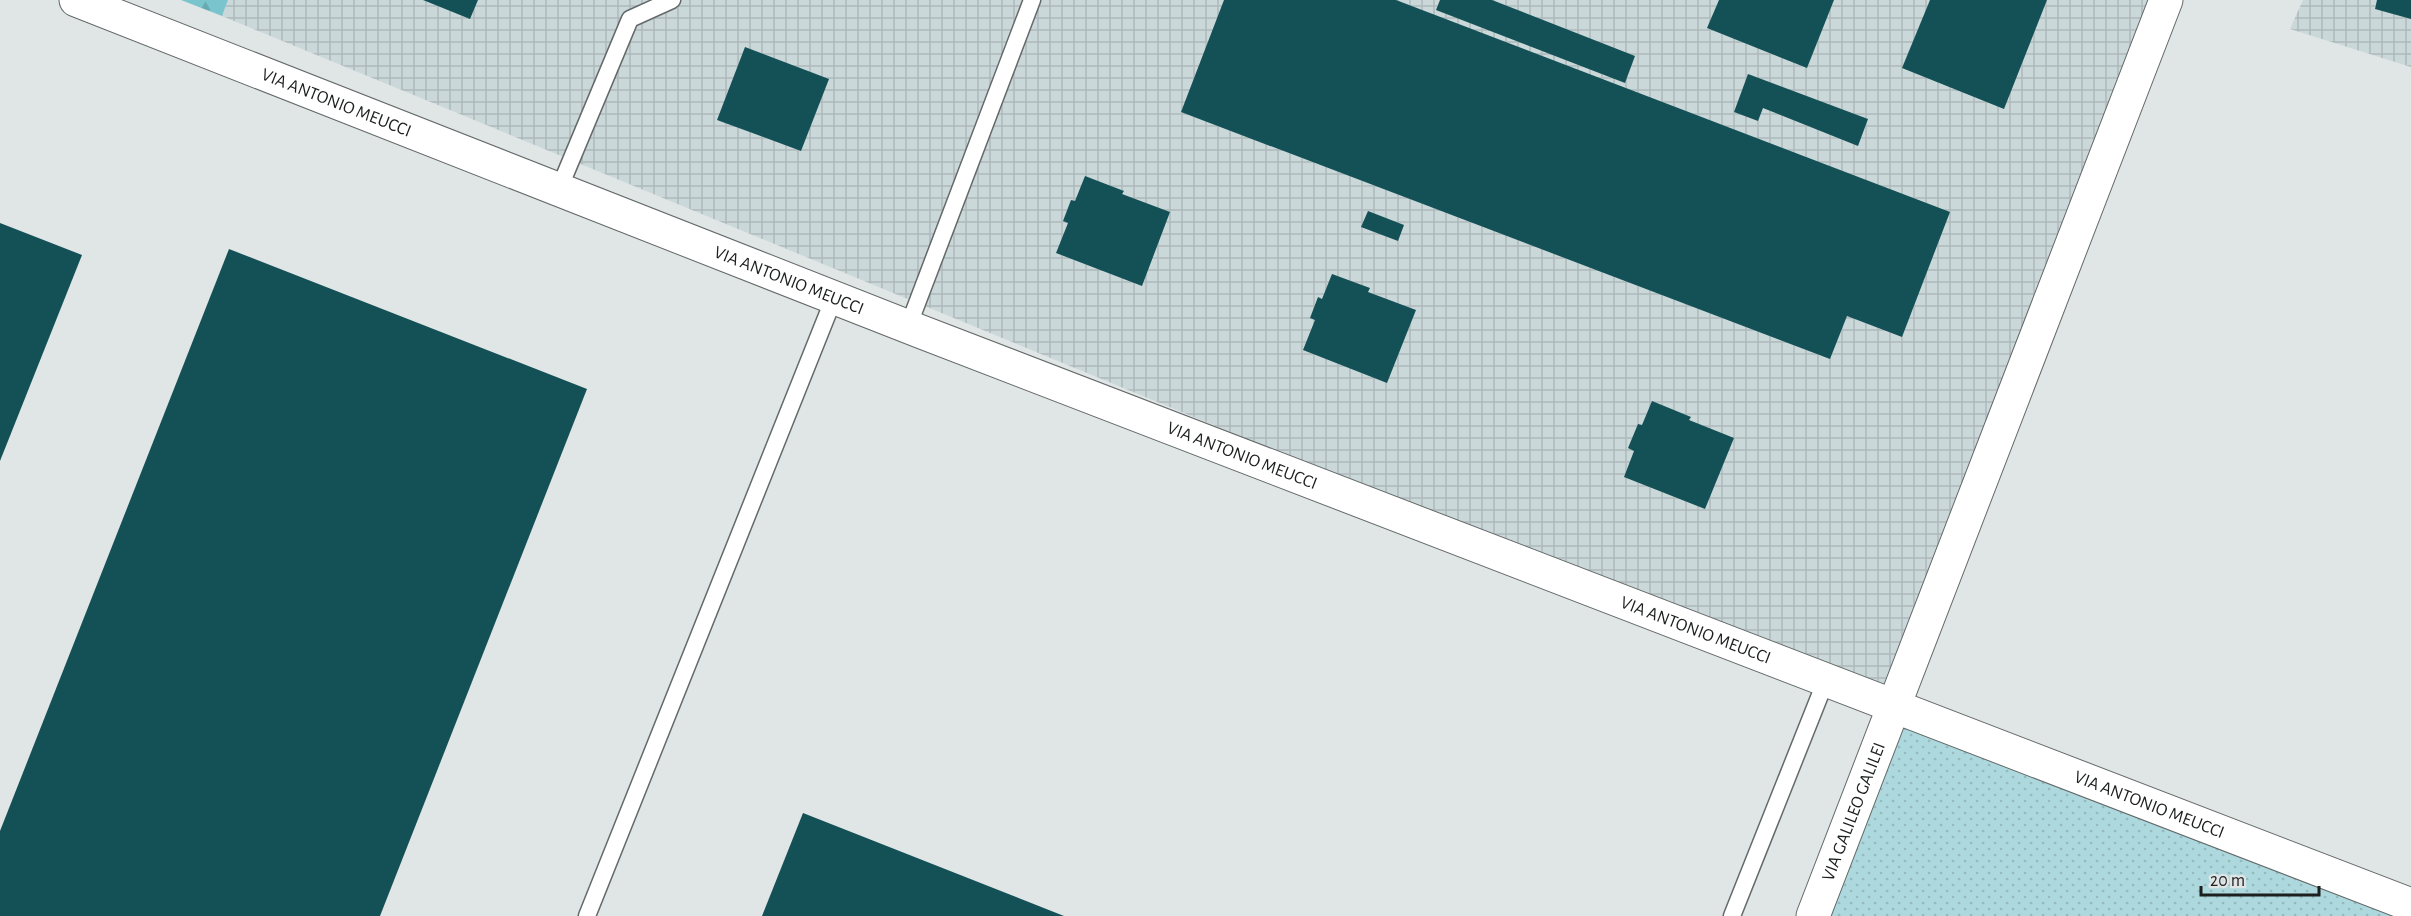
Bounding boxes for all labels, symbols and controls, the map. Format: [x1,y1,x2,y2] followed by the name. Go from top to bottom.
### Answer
[259,66,414,141] street label: VIA ANTONIO MEUCCI
[711,243,866,318] street label: VIA ANTONIO MEUCCI
[1164,419,1319,493] street label: VIA ANTONIO MEUCCI
[1618,594,1773,668] street label: VIA ANTONIO MEUCCI
[1819,740,1889,884] street label: VIA GALILEO GALILEI
[2071,768,2227,842] street label: VIA ANTONIO MEUCCI
[2201,859,2320,897] scale bar
[2210,872,2245,890] text: 20 m

